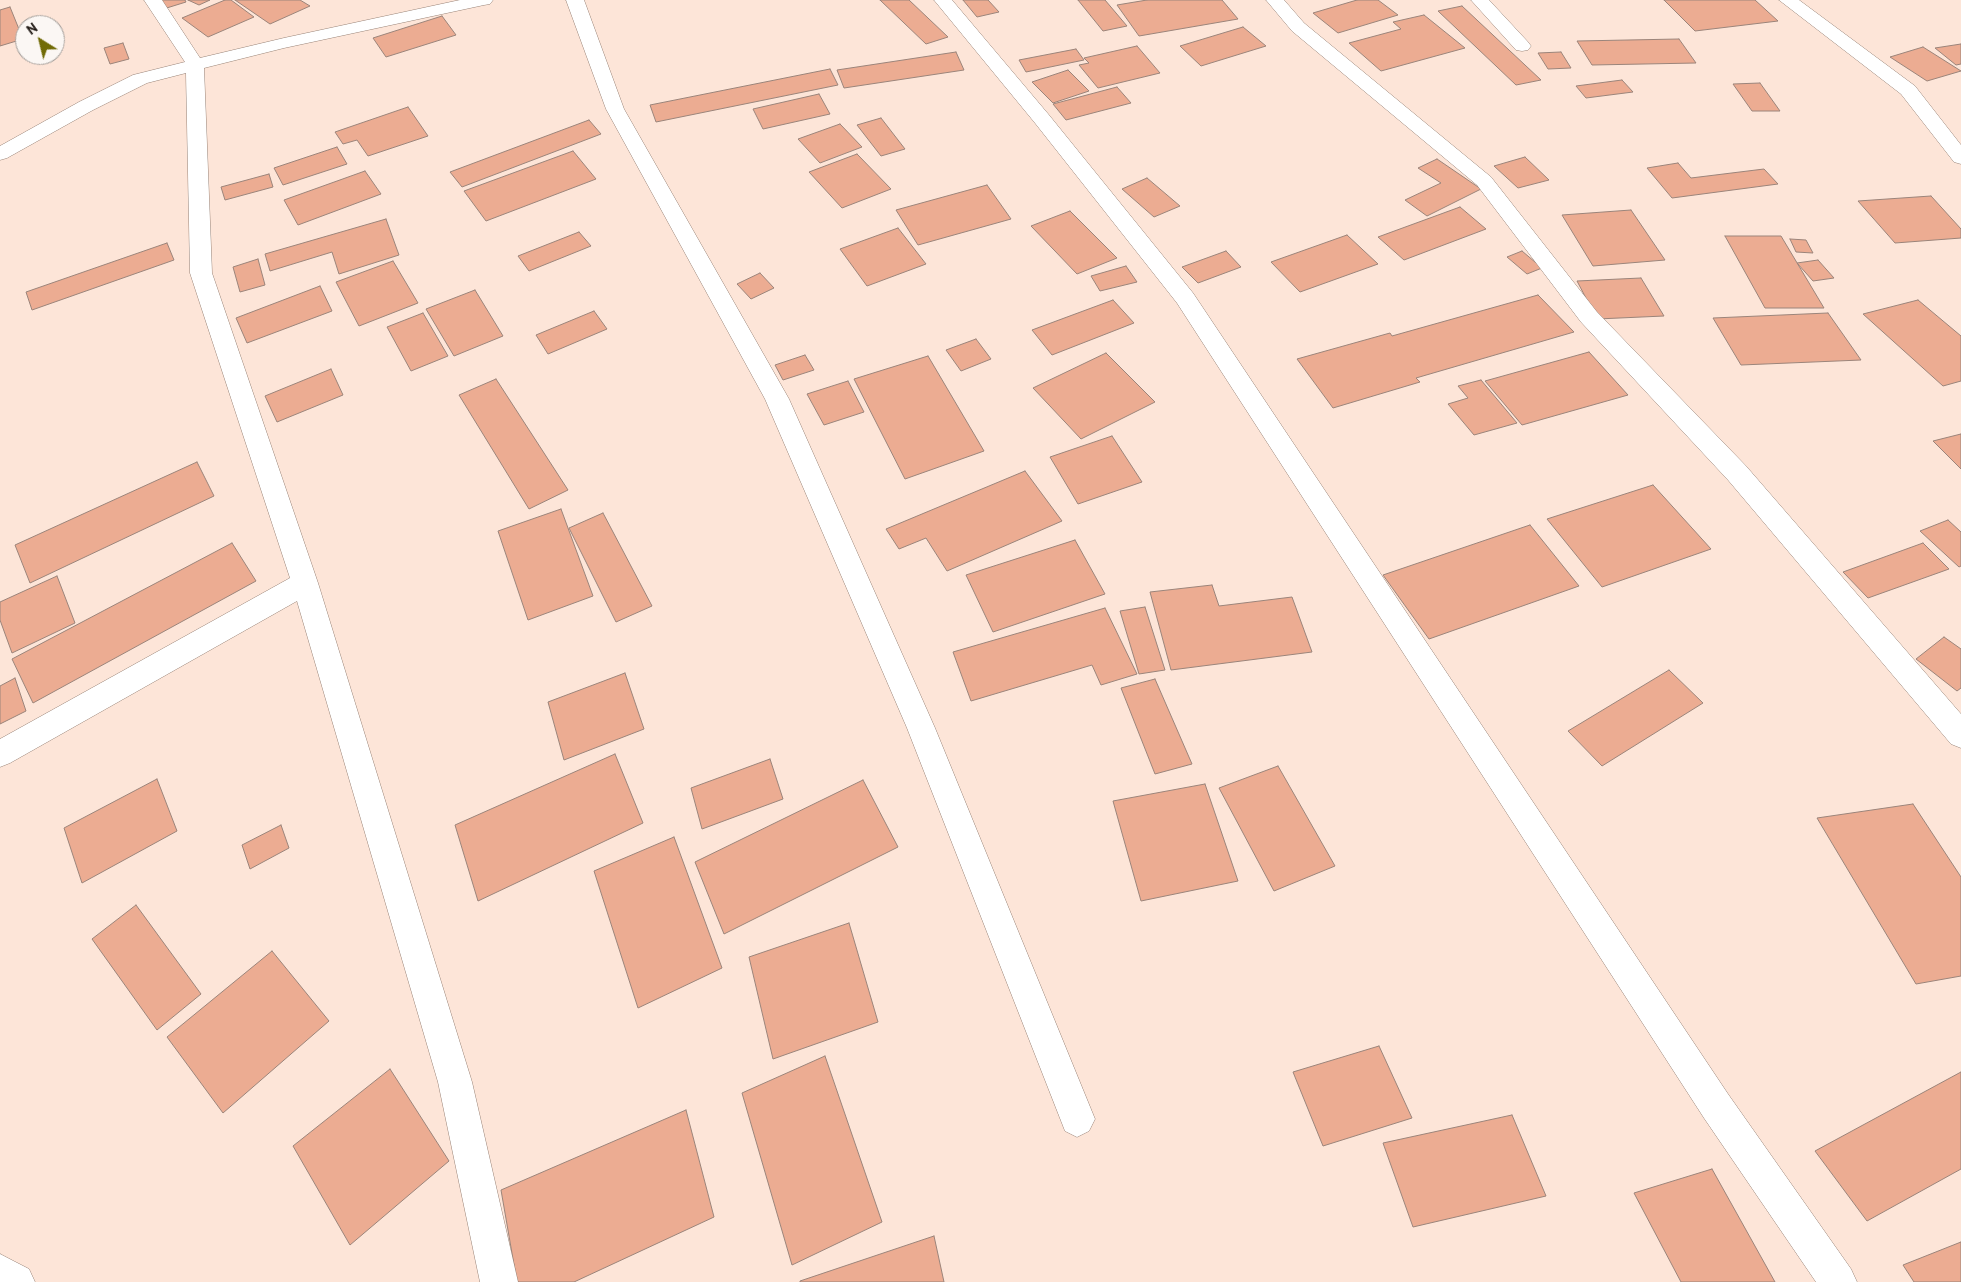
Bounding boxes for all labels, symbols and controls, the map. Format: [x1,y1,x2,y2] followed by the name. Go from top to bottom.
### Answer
[15,15,65,65] north arrow
[23,19,41,39] text: N

